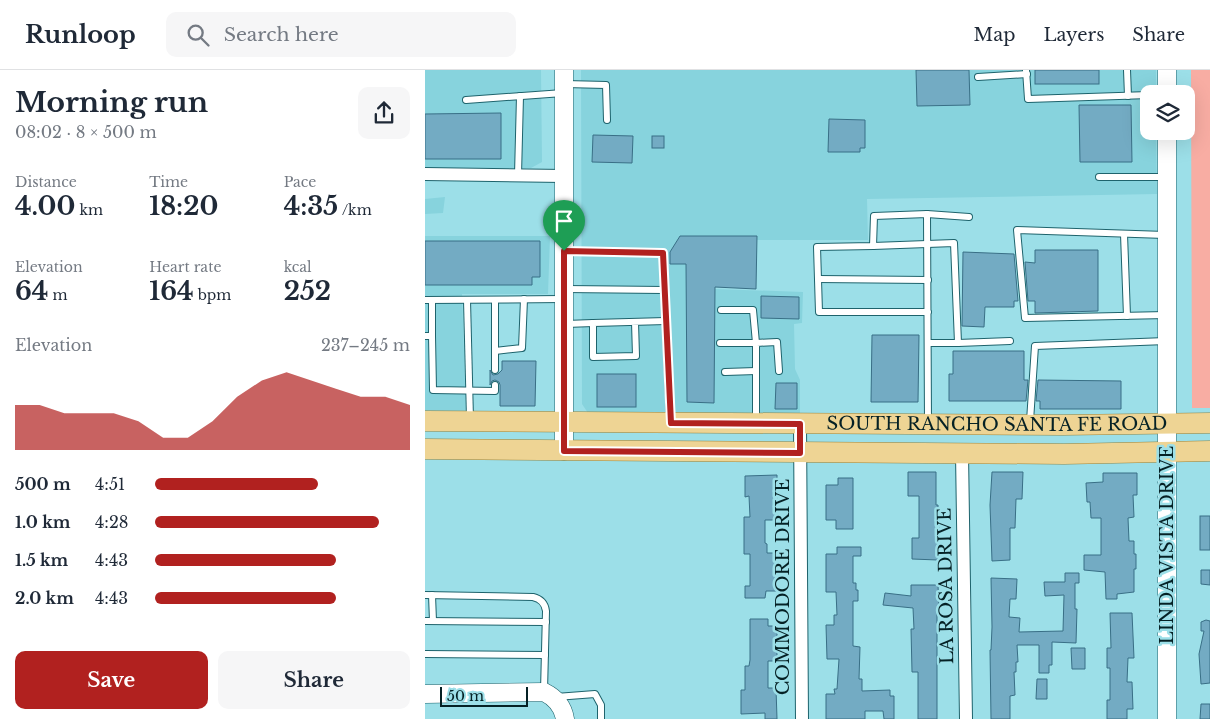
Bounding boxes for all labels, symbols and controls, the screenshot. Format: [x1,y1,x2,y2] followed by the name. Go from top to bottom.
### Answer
[166,12,516,57] search box
[25,20,136,49] text: Runloop
[184,21,212,49] icon: search
[224,23,339,46] text: Search here
[974,24,1015,46] text: Map
[1043,24,1104,46] text: Layers
[1132,24,1185,46] text: Share
[15,85,208,120] text: Morning run
[1140,85,1195,140] map controls
[1140,85,1195,140] button: layers
[358,87,410,139] button: share
[15,122,157,142] text: 08:02 · 8 × 500 m
[15,173,77,191] text: Distance
[149,173,188,191] text: Time
[284,173,316,191] text: Pace
[15,191,75,222] text: 4.00
[149,191,218,222] text: 18:20
[284,191,338,222] text: 4:35
[543,200,585,251] pin
[75,201,103,219] text: km
[338,201,372,219] text: /km
[550,207,578,235] icon: arrive
[15,258,83,276] text: Elevation
[149,258,221,276] text: Heart rate
[284,258,312,276] text: kcal
[15,276,48,307] text: 64
[149,276,194,307] text: 164
[284,276,331,307] text: 252
[48,286,68,304] text: m
[194,286,231,304] text: bpm
[15,335,92,355] text: Elevation
[321,335,410,355] text: 237–245 m
[826,413,1168,436] street label: SOUTH RANCHO SANTA FE ROAD
[1156,446,1178,644] street label: LINDA VISTA DRIVE
[15,474,71,494] text: 500 m
[95,474,125,494] text: 4:51
[772,479,794,695] street label: COMMODORE DRIVE
[934,508,958,664] street label: LA ROSA DRIVE
[15,512,70,532] text: 1.0 km
[95,512,128,532] text: 4:28
[15,550,68,570] text: 1.5 km
[95,550,128,570] text: 4:43
[15,588,74,608] text: 2.0 km
[95,588,128,608] text: 4:43
[15,651,208,709] button: Save
[218,651,410,709] button: Share
[440,684,527,707] scale bar
[447,687,484,705] text: 50 m

